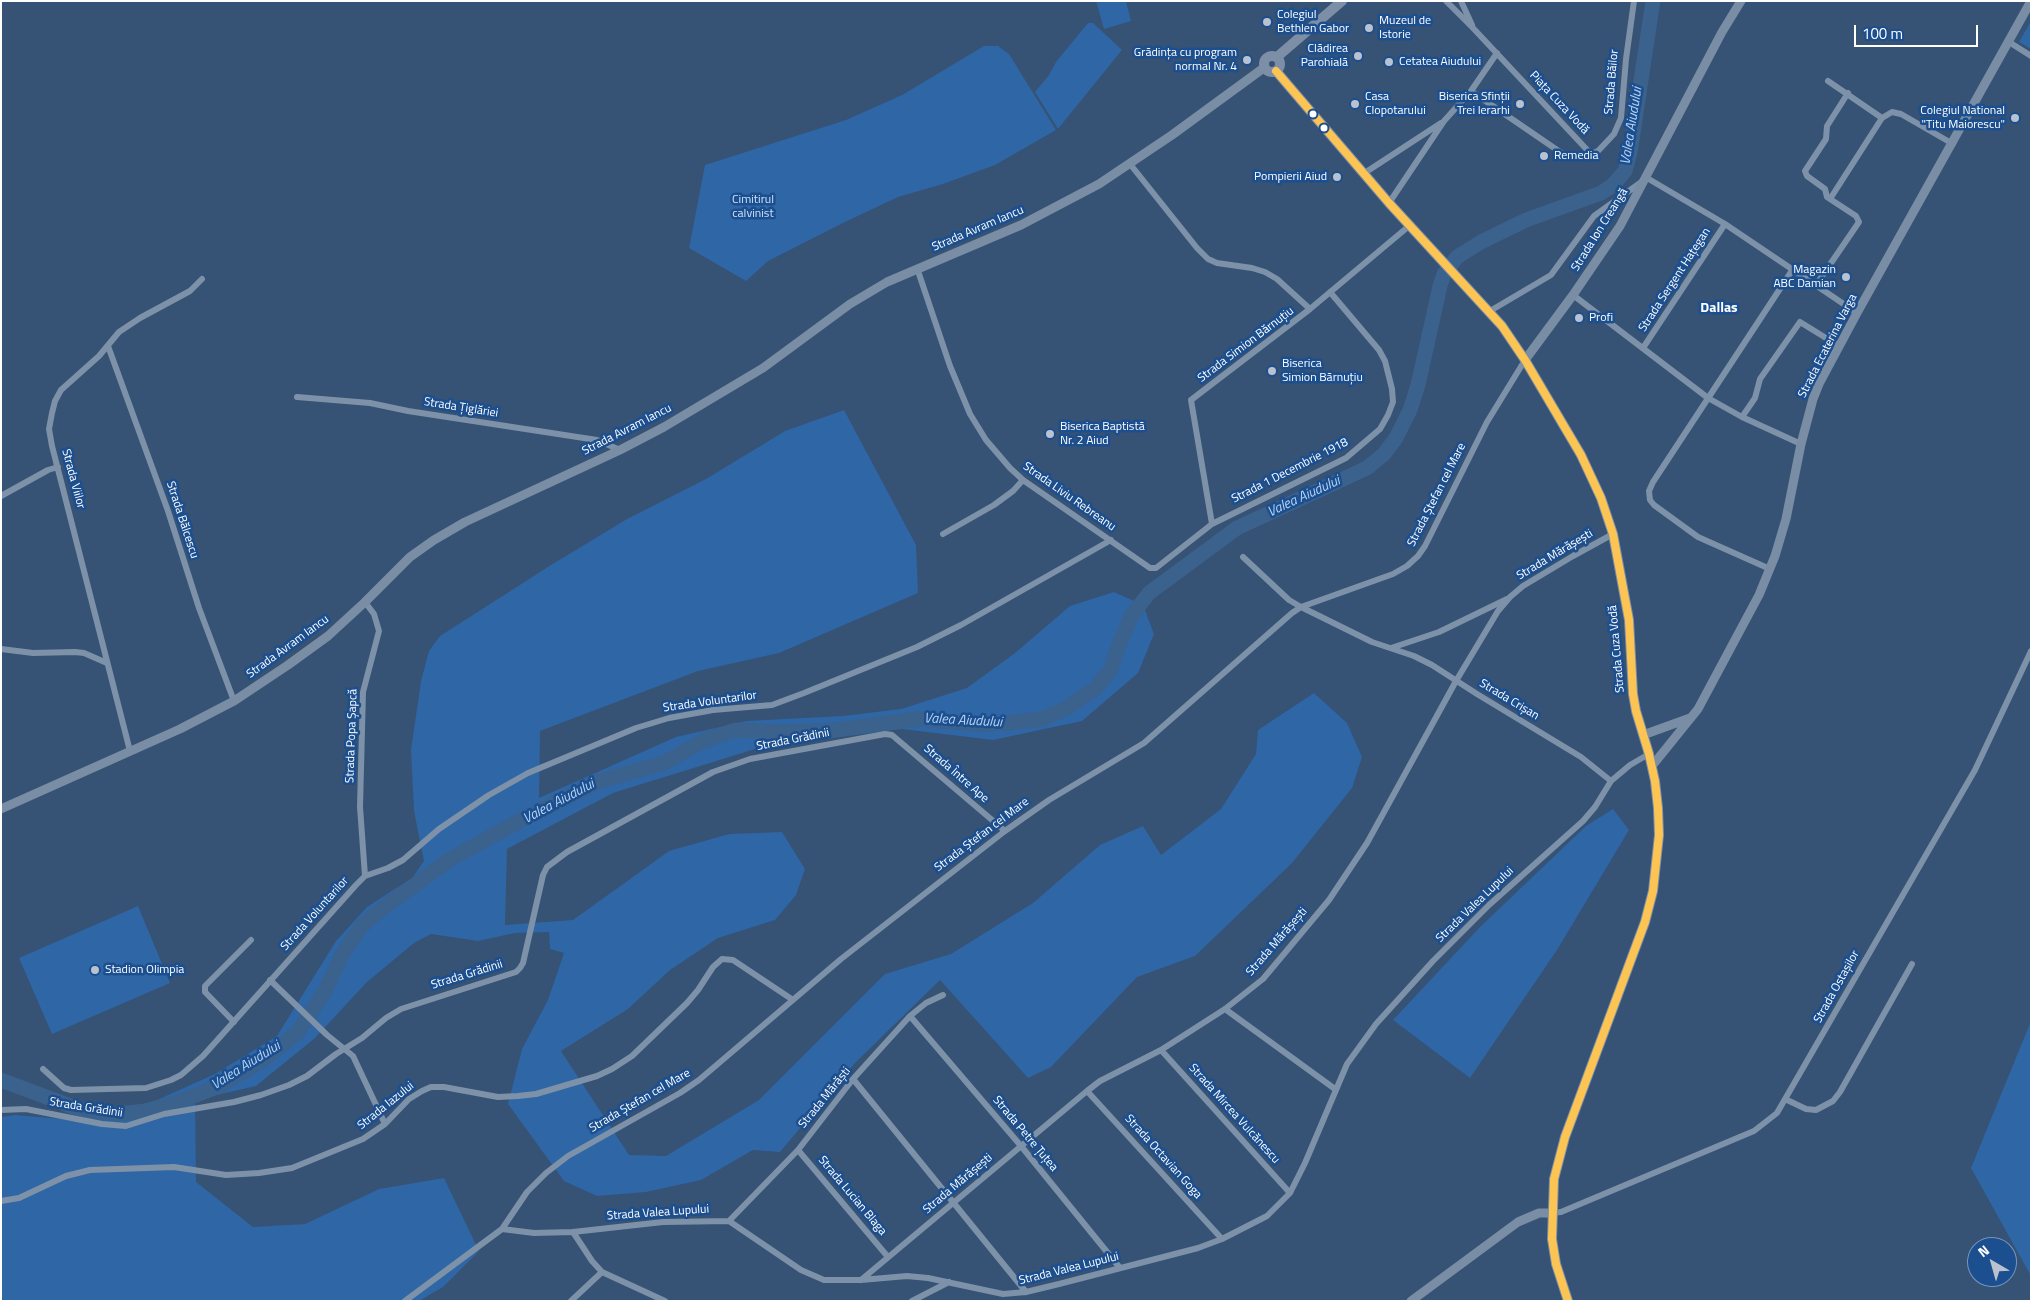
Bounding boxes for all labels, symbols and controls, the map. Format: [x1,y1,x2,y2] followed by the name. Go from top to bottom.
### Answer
[1277,8,1349,36] place label: Colegiul Bethlen Gabor
[1379,14,1431,42] place label: Muzeul de Istorie
[1857,15,1981,47] scale bar
[1261,16,1273,28] marker: Colegiul Bethlen Gabor
[1363,22,1375,34] marker: Muzeul de Istorie
[1862,22,1903,45] text: 100 m
[1301,42,1348,70] place label: Clădirea Parohială
[1134,46,1237,74] place label: Grădința cu program normal Nr. 4
[1602,49,1622,115] street label: Strada Băilor
[1352,50,1364,62] marker: Clădirea Parohială
[1241,54,1253,66] marker: Grădința cu program normal Nr. 4
[1399,55,1481,69] place label: Cetatea Aiudului
[1383,56,1395,68] marker: Cetatea Aiudului
[1526,69,1592,137] street label: Piața Cuza Vodă
[1618,86,1646,166] water label: Valea Aiudului
[1365,90,1426,118] place label: Casa Clopotarului
[1439,90,1510,118] place label: Biserica Sfinții Trei Ierarhi
[1349,98,1361,110] marker: Casa Clopotarului
[1514,98,1526,110] marker: Biserica Sfinții Trei Ierarhi
[1920,104,2005,132] place label: Colegiul National "Titu Maiorescu"
[1308,109,1318,119] unlabelled marker
[2009,112,2021,124] marker: Colegiul National "Titu Maiorescu"
[1319,123,1329,133] unlabelled marker
[1554,149,1598,163] place label: Remedia
[1538,150,1550,162] marker: Remedia
[1254,170,1327,184] place label: Pompierii Aiud
[1331,171,1343,183] marker: Pompierii Aiud
[1569,186,1631,274] street label: Strada Ion Creangă
[732,193,774,221] park label: Cimitirul calvinist
[930,203,1026,255] street label: Strada Avram Iancu
[1636,225,1714,335] street label: Strada Sergent Hațegan
[1773,263,1836,291] place label: Magazin ABC Damian
[1840,271,1852,283] marker: Magazin ABC Damian
[1796,292,1860,400] street label: Strada Ecaterina Varga
[1700,301,1738,317] district label: Dallas
[1195,304,1297,386] street label: Strada Simion Bărnuțiu
[1589,311,1613,325] place label: Profi
[1573,312,1585,324] marker: Profi
[1282,357,1363,385] place label: Biserica Simion Bărnuțiu
[1266,365,1278,377] marker: Biserica Simion Bărnuțiu
[423,395,499,421] street label: Strada Țiglăriei
[580,401,674,459] street label: Strada Avram Iancu
[1060,420,1145,448] place label: Biserica Baptistă Nr. 2 Aiud
[1044,428,1056,440] marker: Biserica Baptistă Nr. 2 Aiud
[1229,435,1351,507] street label: Strada 1 Decembrie 1918
[1405,441,1469,549] street label: Strada Ștefan cel Mare
[58,448,88,510] street label: Strada Viilor
[1020,460,1118,534] street label: Strada Liviu Rebreanu
[1265,473,1343,521] water label: Valea Aiudului
[163,480,201,560] street label: Strada Bălcescu
[1514,527,1596,583] street label: Strada Mărășești
[1606,605,1628,693] street label: Strada Cuza Vodă
[244,612,332,682] street label: Strada Avram Iancu
[1477,677,1541,723] street label: Strada Crișan
[662,688,758,716] street label: Strada Voluntarilor
[343,689,361,783] street label: Strada Popa Șapcă
[924,711,1002,731] water label: Valea Aiudului
[755,726,831,754] street label: Strada Grădinii
[920,742,992,806] street label: Strada Între Ape
[521,776,597,828] water label: Valea Aiudului
[932,795,1032,875] street label: Strada Ștefan cel Mare
[1433,864,1517,946] street label: Strada Valea Lupului
[278,874,352,954] street label: Strada Voluntarilor
[1243,905,1311,979] street label: Strada Mărășești
[1811,948,1863,1026] street label: Strada Ostașilor
[429,957,505,993] street label: Strada Grădinii
[105,963,184,977] place label: Stadion Olimpia
[89,964,101,976] marker: Stadion Olimpia
[208,1038,284,1094] water label: Valea Aiudului
[1185,1061,1283,1167] street label: Strada Mircea Vulcănescu
[796,1065,854,1131] street label: Strada Mărăști
[587,1066,693,1136] street label: Strada Ștefan cel Mare
[355,1079,417,1133] street label: Strada Iazului
[989,1093,1061,1175] street label: Strada Petre Țuțea
[48,1095,124,1121] street label: Strada Grădinii
[1121,1112,1205,1202] street label: Strada Octavian Goga
[920,1151,996,1217] street label: Strada Mărășești
[815,1153,889,1239] street label: Strada Lucian Blaga
[606,1202,710,1224] street label: Strada Valea Lupului
[1967,1237,2017,1287] north arrow
[1973,1239,1993,1262] text: N
[1018,1250,1120,1288] street label: Strada Valea Lupului

